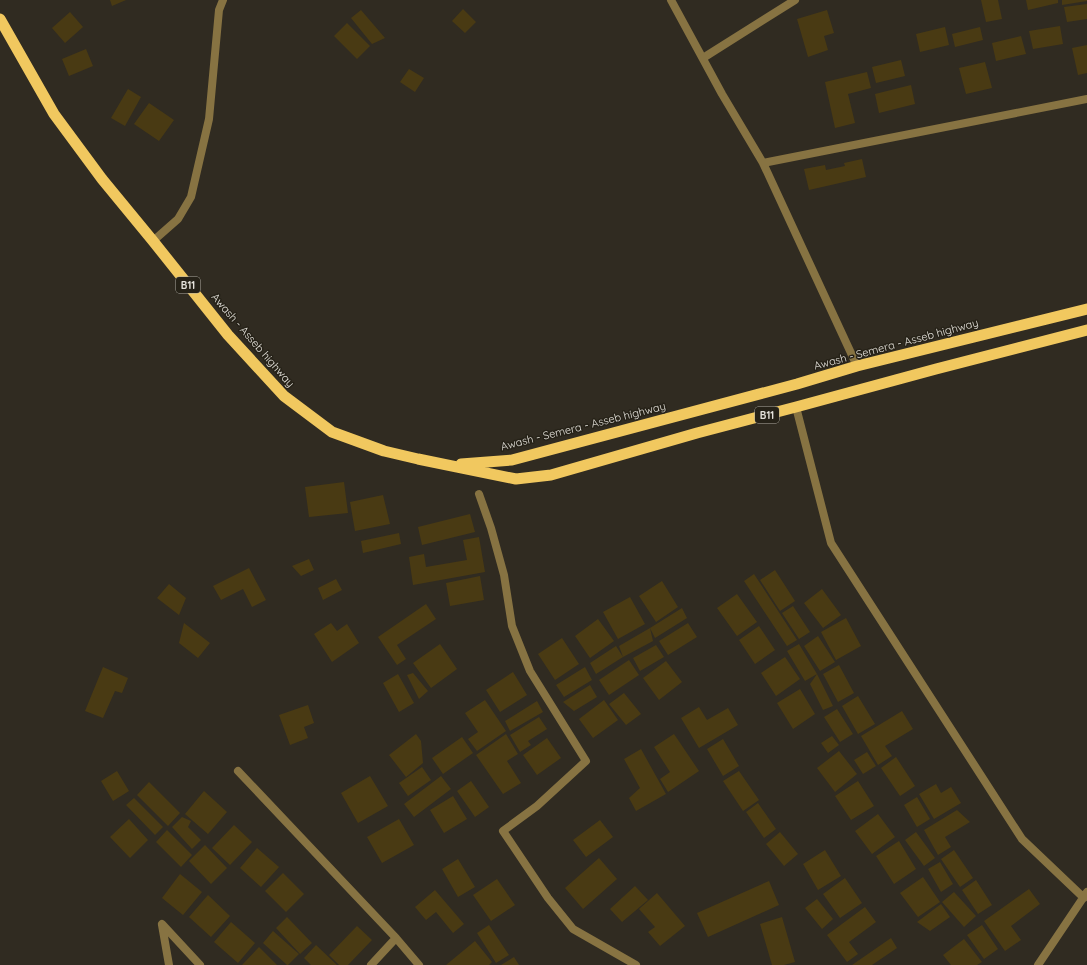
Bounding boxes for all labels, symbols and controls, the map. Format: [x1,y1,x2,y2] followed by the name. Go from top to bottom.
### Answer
[176,277,200,293] road number: B11
[208,290,298,390] street label: Awash - Asseb highway
[812,315,980,373] street label: Awash - Semera - Asseb highway
[499,399,667,453] street label: Awash - Semera - Asseb highway
[755,407,779,423] road number: B11

